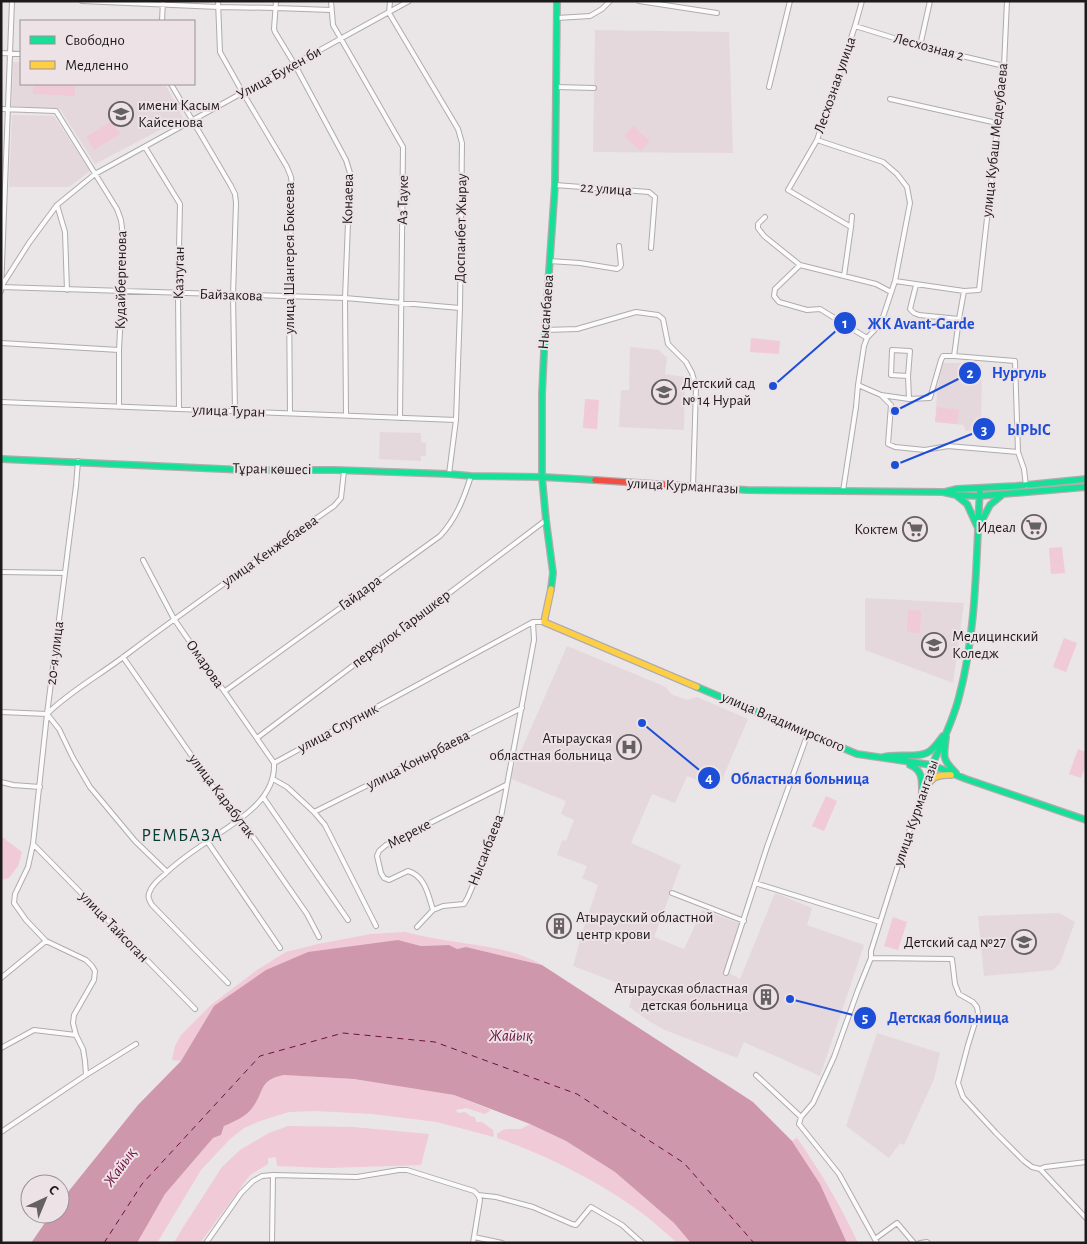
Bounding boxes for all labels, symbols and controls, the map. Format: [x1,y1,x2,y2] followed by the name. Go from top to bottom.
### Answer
[20,20,195,85] legend
[892,30,966,64] street label: Лесхозная 2
[65,33,125,48] text: Свободно
[811,35,859,135] street label: Лесхозная улица
[234,44,324,102] street label: Улица Букен би
[65,58,129,73] text: Медленно
[979,62,1011,219] street label: улица Кубаш Медеубаева
[138,98,220,130] place label: имени Касым Кайсенова
[108,101,134,127] school or university icon: имени Касым Кайсенова
[453,172,469,283] street label: Доспанбет Жырау
[340,173,356,225] street label: Конаева
[395,175,411,225] street label: Аз Тауке
[580,180,633,198] street label: 22 улица
[282,182,297,335] street label: улица Шангерея Бокеева
[113,230,129,330] street label: Кудайбергенова
[171,246,187,300] street label: Казтуган
[536,274,556,350] street label: Нысанбаева
[199,286,263,304] street label: Байзакова
[832,308,984,339] callout: ЖК Avant-Garde
[842,316,848,331] text: 1
[867,316,975,332] text: ЖК Avant-Garde
[957,357,1057,388] callout: Нургуль
[992,365,1047,382] text: Нургуль
[966,366,974,381] text: 2
[682,376,755,408] place label: Детский сад № 14 Нурай
[651,379,677,405] school or university icon: Детский сад № 14 Нурай
[191,402,266,420] street label: улица Туран
[972,414,1060,445] callout: ЫРЫС
[1007,422,1051,438] text: ЫРЫС
[981,423,987,438] text: 3
[232,461,312,477] street label: Тұран көшесі
[626,476,739,496] street label: улица Курмангазы
[219,512,321,590] street label: улица Кенжебаева
[1021,514,1047,540] supermarket icon: Идеал
[902,516,928,542] supermarket icon: Коктем
[977,520,1016,535] place label: Идеал
[854,522,898,537] place label: Коктем
[336,573,384,613] street label: Гайдара
[349,587,453,671] street label: переулок Гарышкер
[44,620,66,686] street label: 20-я улица
[952,629,1038,661] place label: Медицинский Коледж
[921,632,947,658] school or university icon: Медицинский Коледж
[183,637,227,691] street label: Омарова
[718,689,847,755] street label: улица Владимирского
[295,701,381,756] street label: улица Спутник
[363,727,472,793] street label: улица Конырбаева
[490,731,612,763] place label: Атырауская областная больница
[616,734,642,760] hospital icon: Атырауская областная больница
[185,751,258,841] street label: улица Карабутак
[890,758,941,869] street label: улица Курмангазы
[696,763,879,794] callout: Областная больница
[705,771,713,786] text: 4
[731,771,870,787] text: Областная больница
[466,812,507,888] street label: Нысанбаева
[385,816,433,852] street label: Мереке
[141,827,223,845] district label: РЕМБАЗА
[76,888,151,965] street label: улица Тайсоган
[576,910,714,942] place label: Атырауский областной центр крови
[546,913,572,939] building icon: Атырауский областной центр крови
[1011,929,1037,955] school or university icon: Детский сад №27
[904,935,1006,950] place label: Детский сад №27
[614,981,748,1013] place label: Атырауская областная детская больница
[753,984,779,1010] building icon: Атырауская областная детская больница
[852,1002,1019,1033] callout: Детская больница
[887,1010,1009,1026] text: Детская больница
[862,1011,868,1026] text: 5
[489,1028,533,1044] water label: Жайық
[101,1144,139,1190] water label: Жайық
[20,1174,70,1224] north arrow
[46,1183,61,1198] text: С

